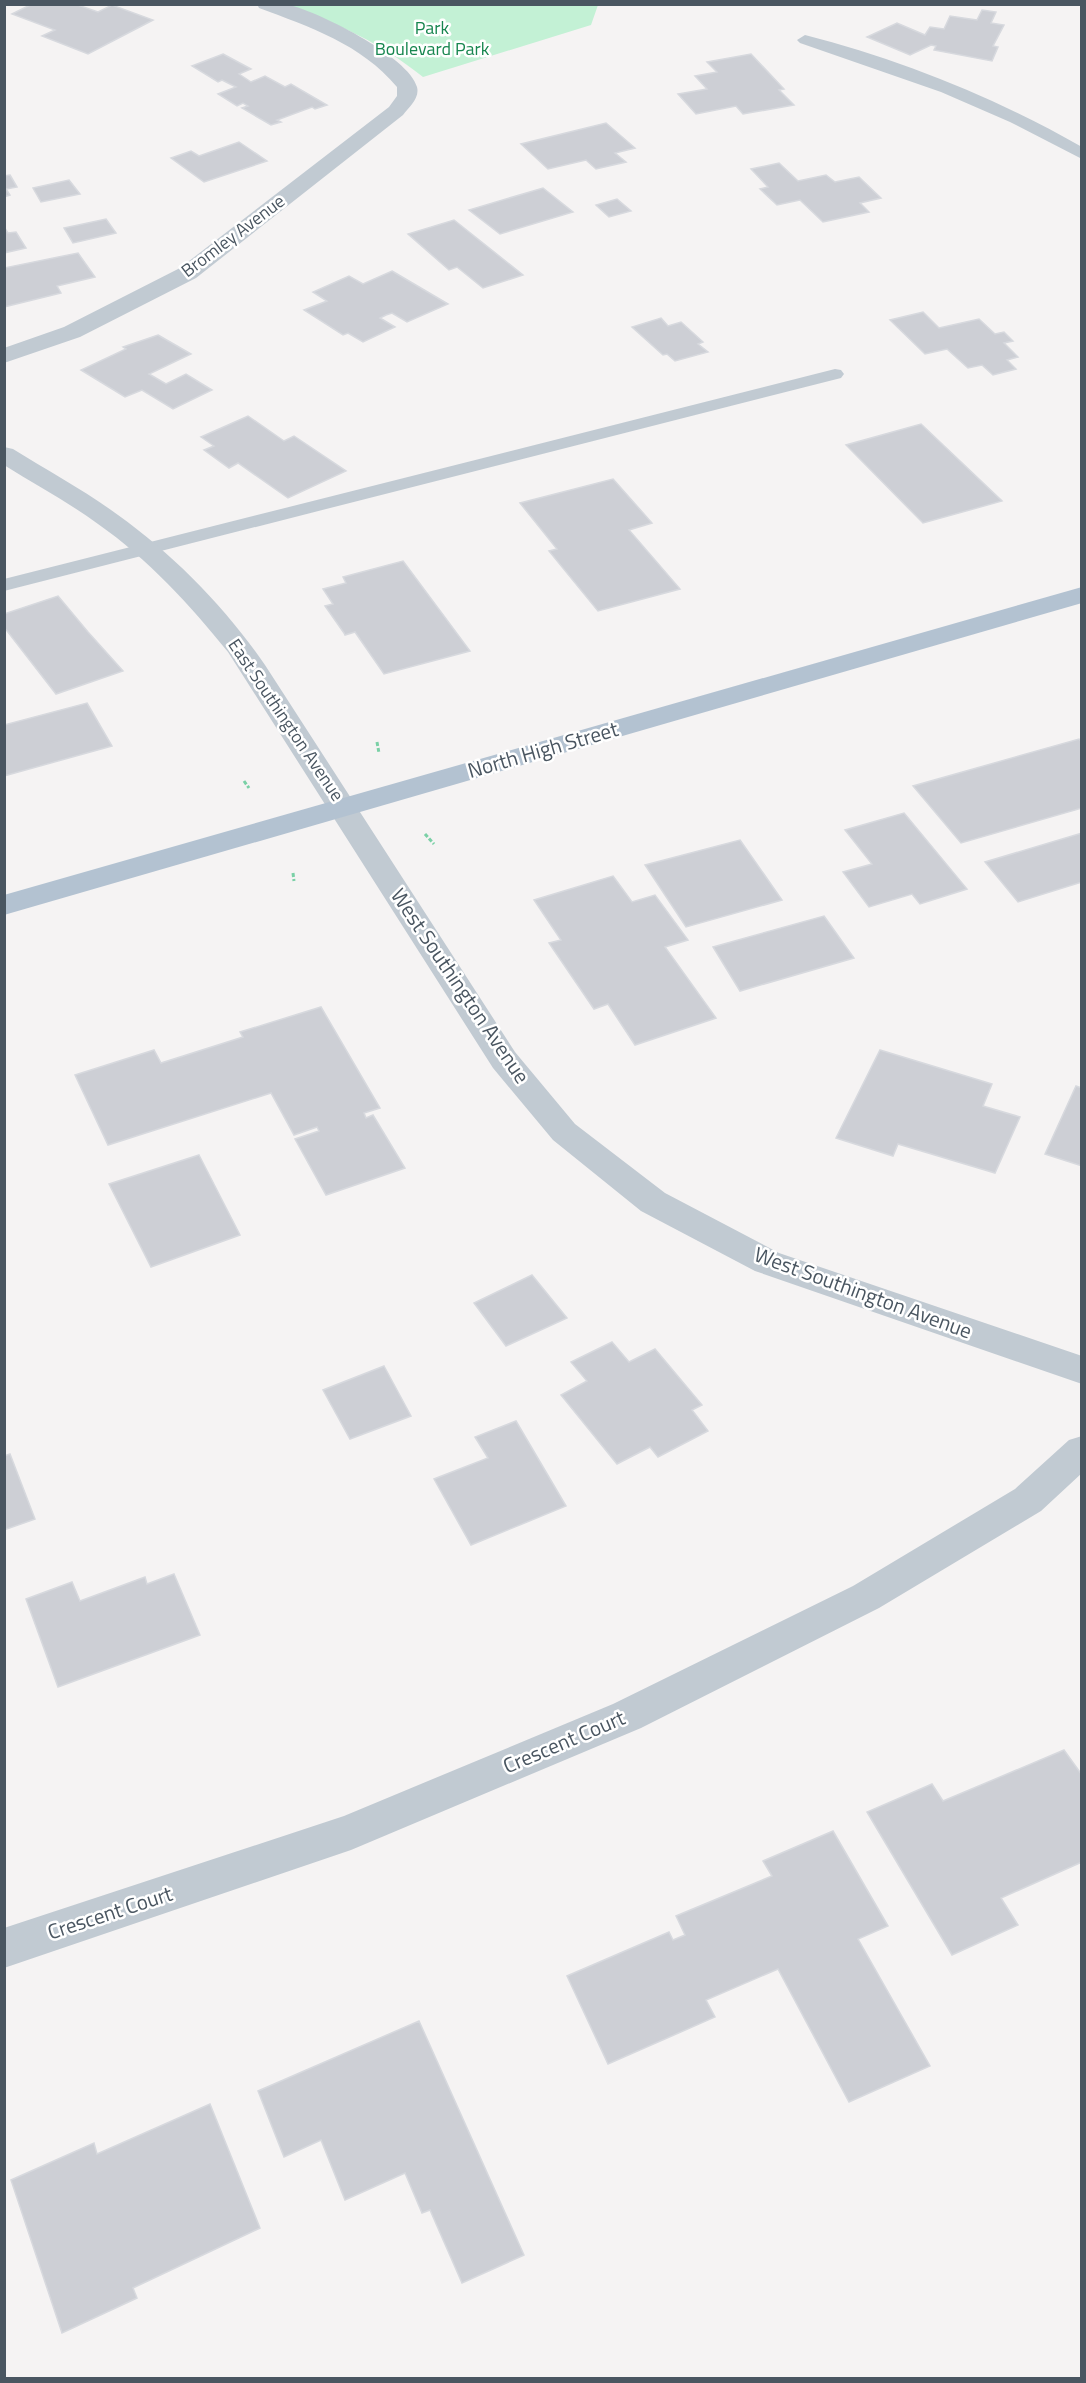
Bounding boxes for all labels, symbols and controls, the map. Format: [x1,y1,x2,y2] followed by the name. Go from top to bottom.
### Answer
[375,14,490,62] park label: Park Boulevard Park
[175,188,290,284] street label: Bromley Avenue
[222,633,351,806] street label: East Southington Avenue
[464,712,622,786] street label: North High Street
[383,881,538,1090] street label: West Southington Avenue
[750,1238,977,1346] street label: West Southington Avenue
[498,1701,630,1781] street label: Crescent Court
[43,1877,177,1947] street label: Crescent Court

